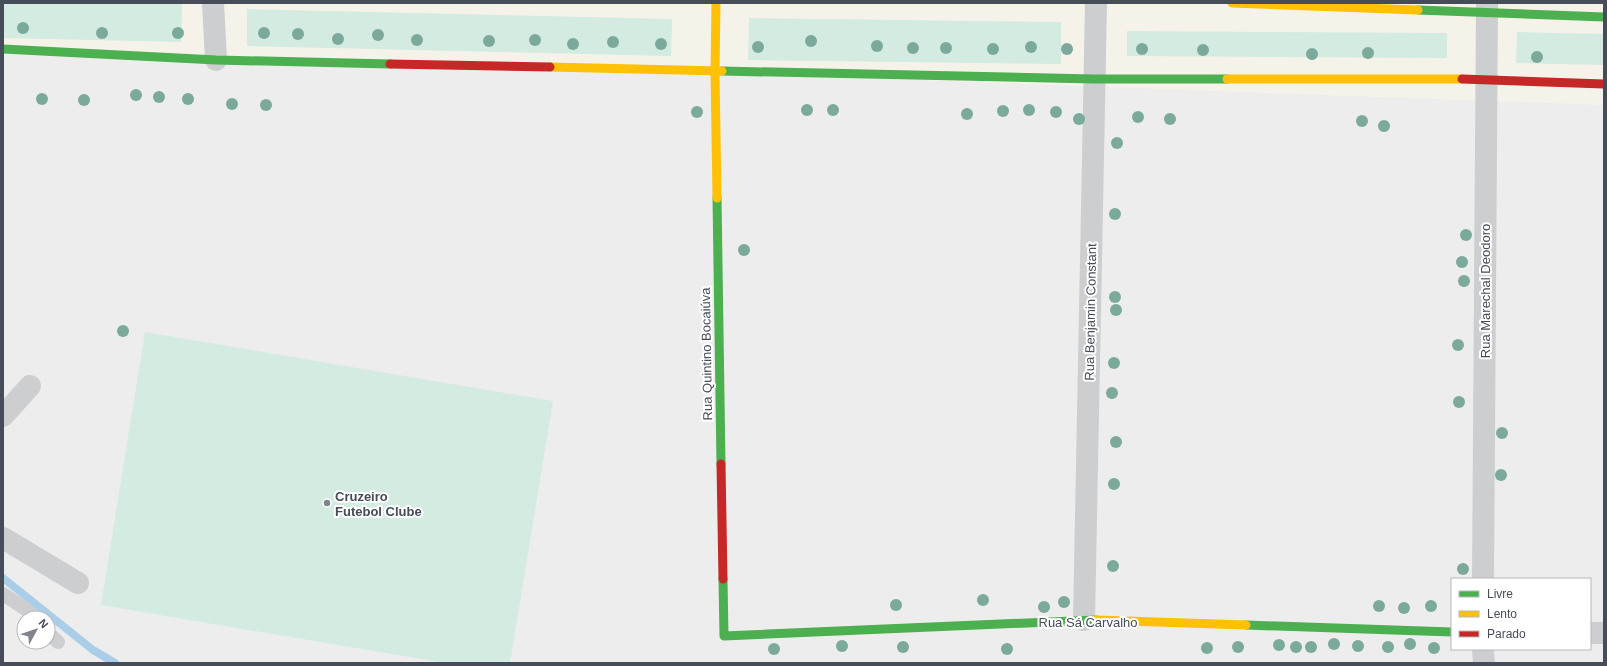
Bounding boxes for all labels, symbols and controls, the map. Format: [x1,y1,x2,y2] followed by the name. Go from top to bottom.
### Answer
[1478,224,1493,358] street label: Rua Marechal Deodoro
[1082,243,1099,381] street label: Rua Benjamin Constant
[698,287,715,421] street label: Rua Quintino Bocaiúva
[335,489,422,519] place label: Cruzeiro Futebol Clube
[322,498,332,508] marker: Cruzeiro Futebol Clube
[1451,578,1591,650] legend
[1487,587,1513,601] text: Livre
[1487,607,1517,621] text: Lento
[16,610,56,650] north arrow
[1039,615,1138,630] street label: Rua Sá Carvalho
[37,617,51,631] text: N
[1487,627,1526,641] text: Parado

